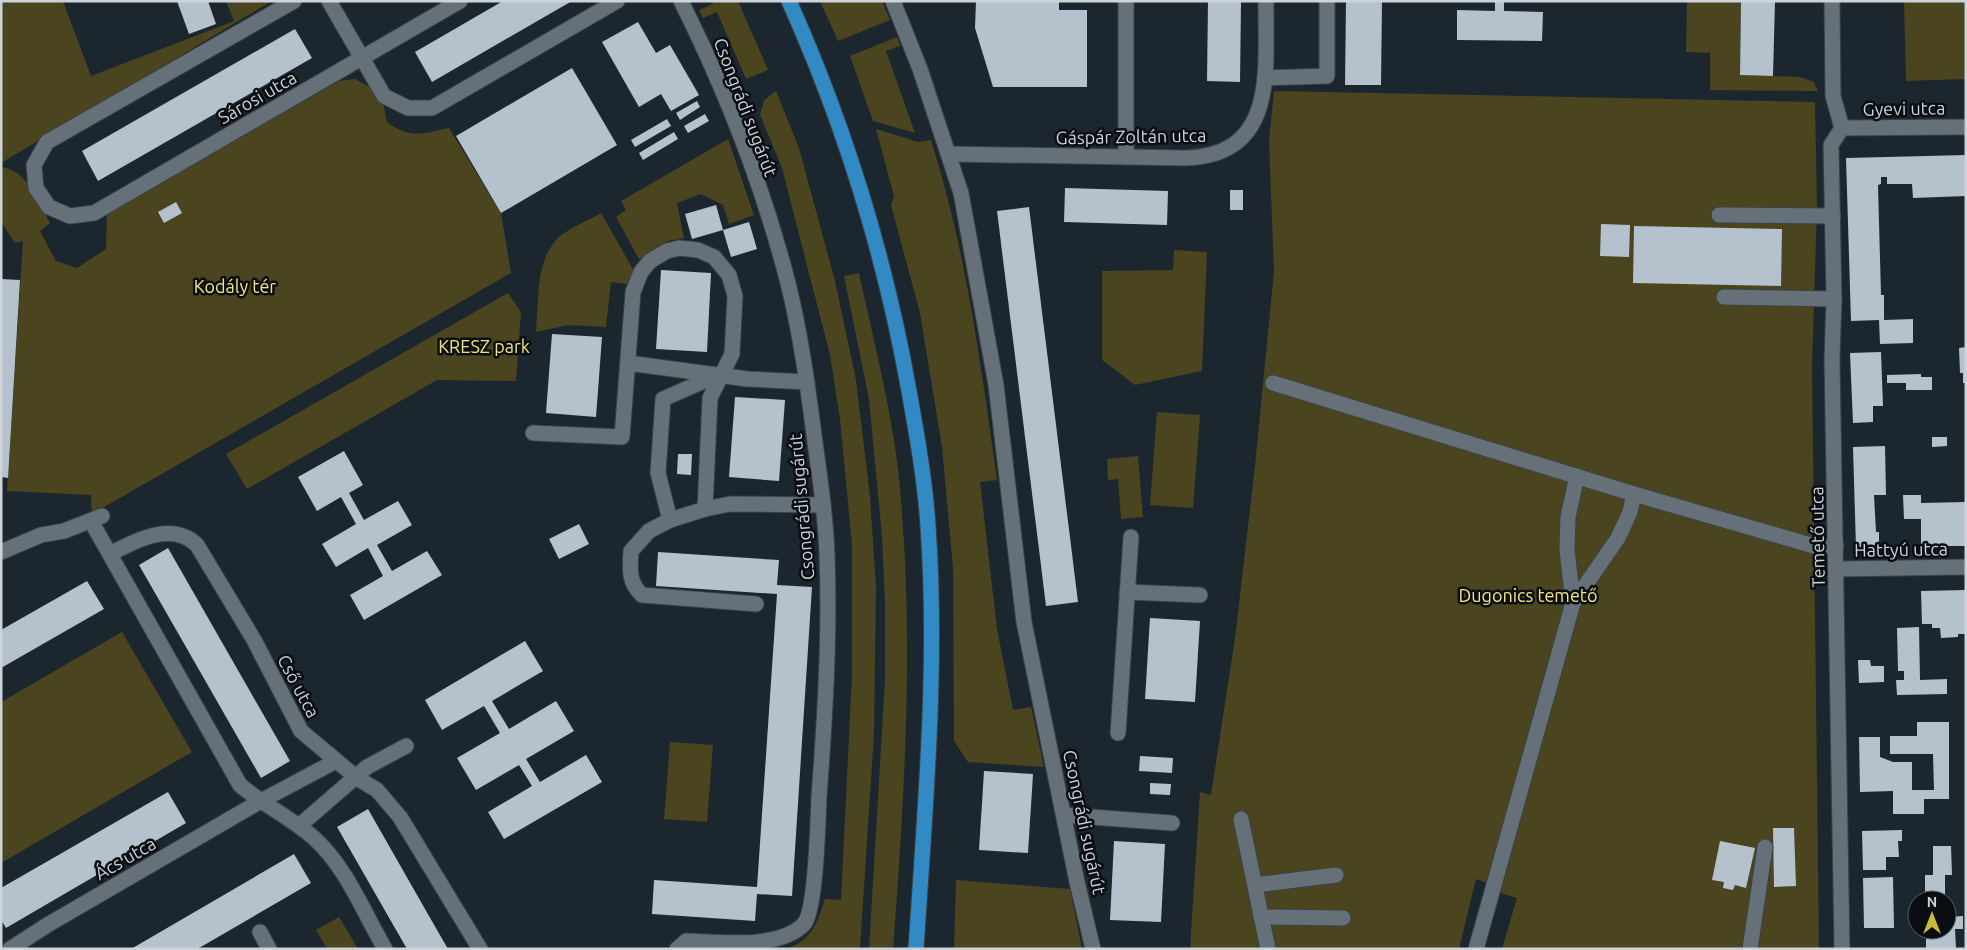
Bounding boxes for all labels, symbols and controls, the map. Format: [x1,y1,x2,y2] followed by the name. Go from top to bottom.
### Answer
[710,35,782,179] street label: Csongrádi sugárút
[214,67,300,127] street label: Sárosi utca
[1863,97,1945,119] street label: Gyevi utca
[1056,125,1206,147] street label: Gáspár Zoltán utca
[194,276,276,296] park label: Kodály tér
[438,336,530,356] park label: KRESZ park
[785,433,817,581] street label: Csongrádi sugárút
[1806,486,1828,588] street label: Temető utca
[1854,538,1948,560] street label: Hattyú utca
[1459,585,1597,605] park label: Dugonics temető
[274,651,324,721] street label: Cső utca
[1060,748,1110,896] street label: Csongrádi sugárút
[91,832,159,883] street label: Ács utca
[1907,890,1957,940] north arrow
[1927,894,1937,910] text: N

